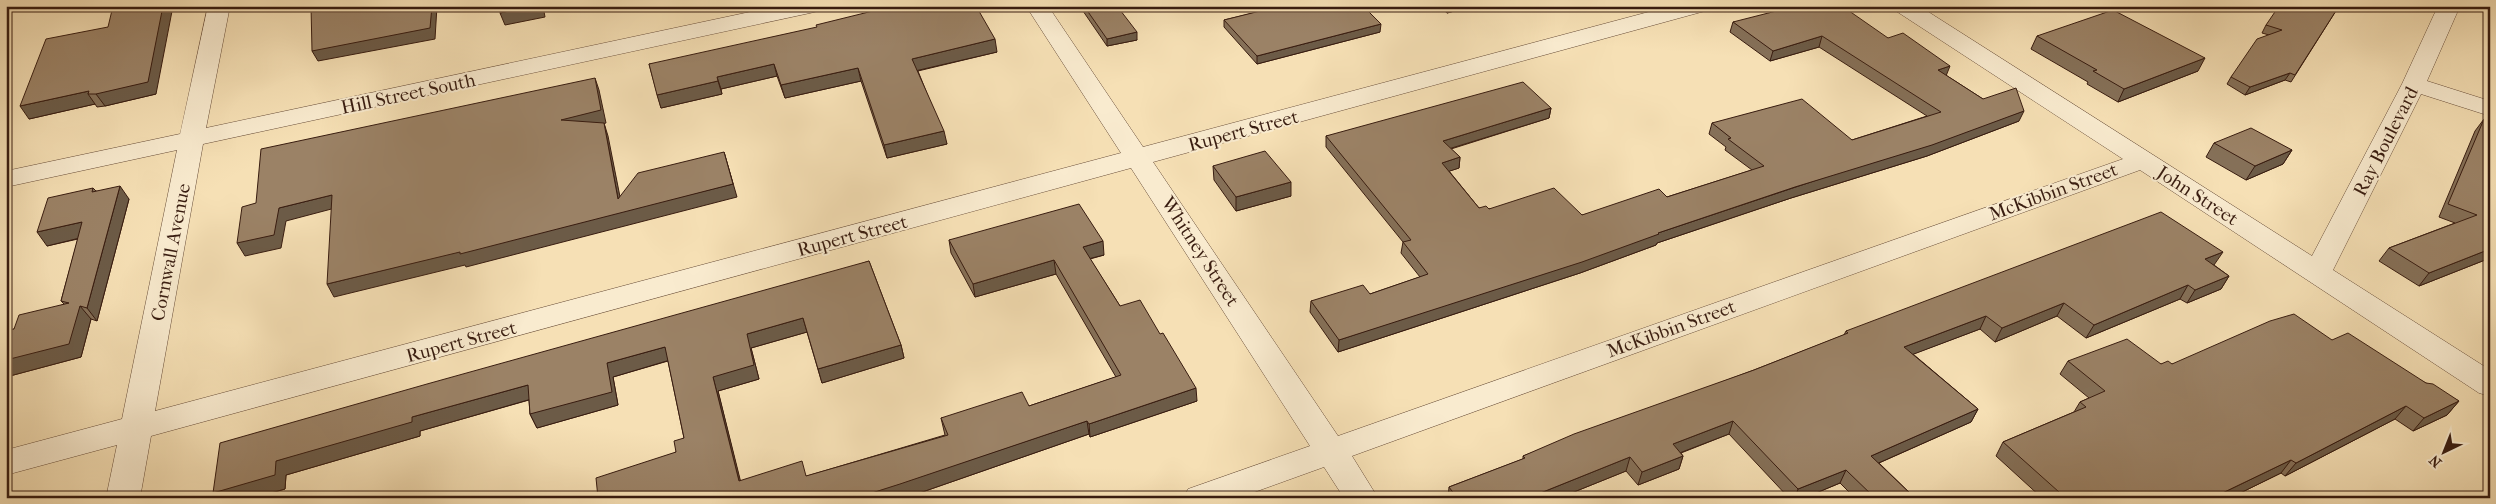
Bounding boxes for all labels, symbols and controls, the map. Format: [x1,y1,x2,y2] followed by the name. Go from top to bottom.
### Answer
[339,69,478,119] street label: Hill Street South
[2349,82,2423,200] street label: Ray Boulevard
[1186,106,1301,156] street label: Rupert Street
[1986,158,2121,225] street label: McKibbin Street
[2151,160,2242,230] street label: John Street
[147,182,195,323] street label: Cornwall Avenue
[1156,192,1244,311] street label: Whitney Street
[795,211,910,261] street label: Rupert Street
[1604,295,1739,362] street label: McKibbin Street
[404,317,519,367] street label: Rupert Street
[2418,426,2468,476] north arrow
[2426,451,2445,471] text: N

